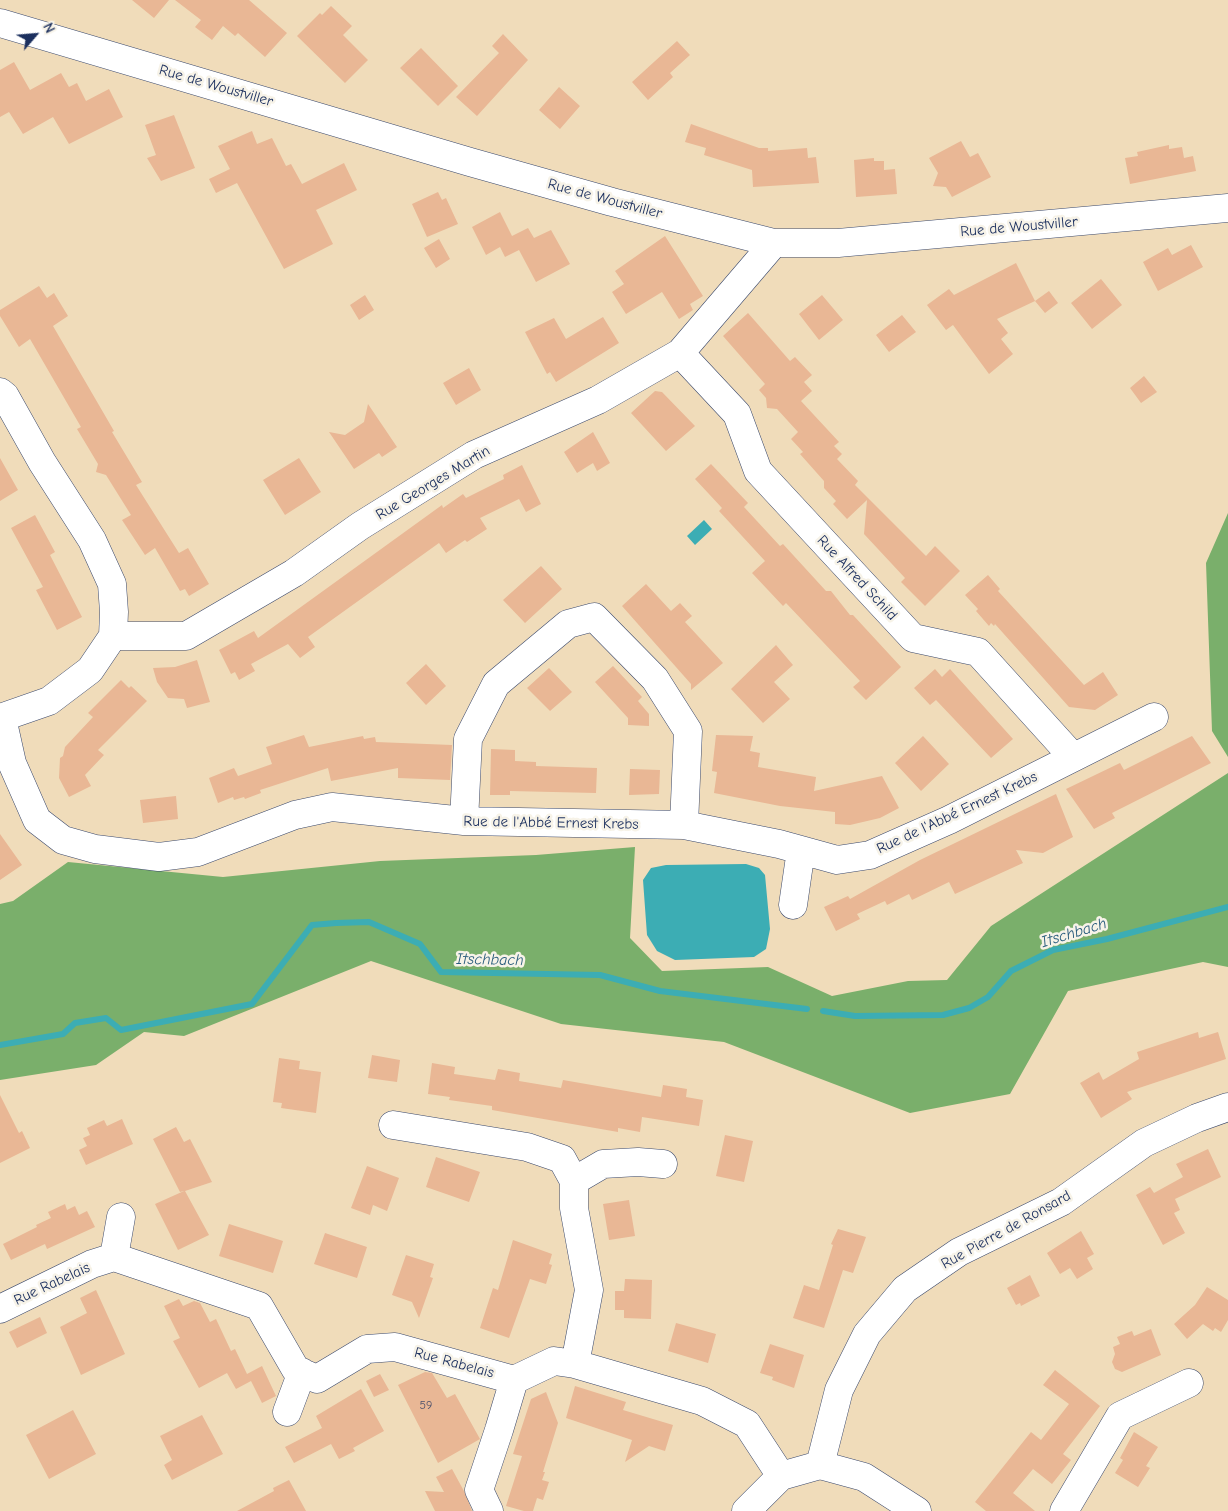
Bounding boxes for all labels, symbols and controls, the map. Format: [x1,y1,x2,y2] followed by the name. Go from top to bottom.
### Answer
[10,10,60,60] north arrow
[39,20,58,36] text: N
[157,61,275,111] street label: Rue de Woustviller
[546,175,664,223] street label: Rue de Woustviller
[960,213,1078,241] street label: Rue de Woustviller
[373,442,493,524] street label: Rue Georges Martin
[813,532,901,624] street label: Rue Alfred Schild
[874,768,1040,858] street label: Rue de l'Abbé Ernest Krebs
[463,812,639,834] street label: Rue de l'Abbé Ernest Krebs
[1039,914,1109,952] water label: Itschbach
[456,950,524,970] water label: Itschbach
[938,1187,1074,1273] street label: Rue Pierre de Ronsard
[11,1259,93,1309] street label: Rue Rabelais
[412,1344,496,1382] street label: Rue Rabelais
[420,1399,432,1413] house number: 59

